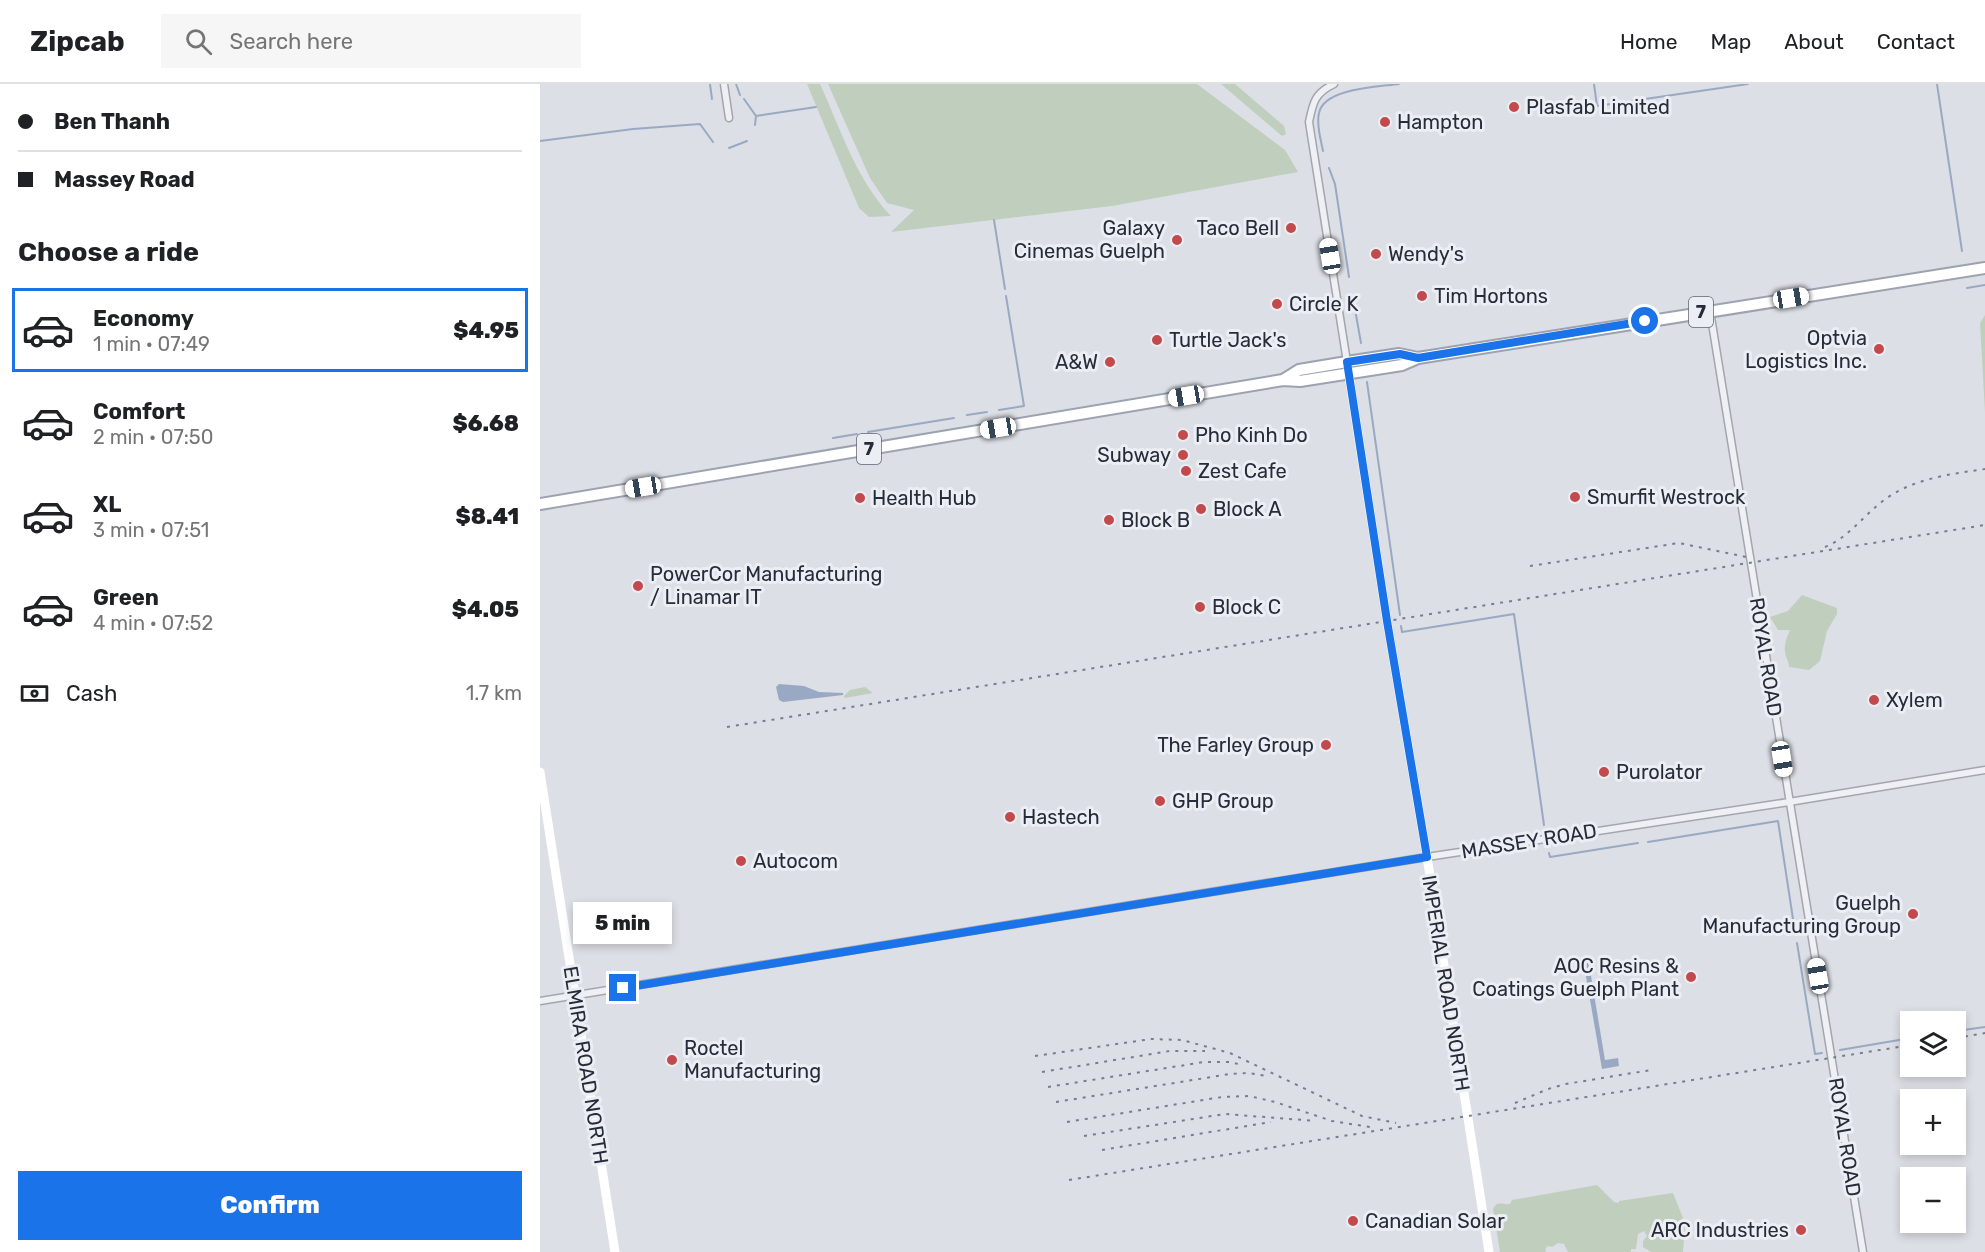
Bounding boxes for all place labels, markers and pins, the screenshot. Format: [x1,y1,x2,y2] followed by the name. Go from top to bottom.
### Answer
[1526,95,1670,119] place label: Plasfab Limited
[1507,100,1521,114] marker: Plasfab Limited
[1397,110,1483,134] place label: Hampton
[1378,115,1392,129] marker: Hampton
[1014,216,1165,263] place label: Galaxy Cinemas Guelph
[1197,216,1279,240] place label: Taco Bell
[1284,221,1298,235] marker: Taco Bell
[1170,233,1184,247] marker: Galaxy Cinemas Guelph
[1388,242,1464,266] place label: Wendy's
[1369,247,1383,261] marker: Wendy's
[1434,284,1548,308] place label: Tim Hortons
[1415,289,1429,303] marker: Tim Hortons
[1289,292,1359,316] place label: Circle K
[1270,297,1284,311] marker: Circle K
[1745,326,1867,373] place label: Optvia Logistics Inc.
[1169,328,1287,352] place label: Turtle Jack's
[1150,333,1164,347] marker: Turtle Jack's
[1872,342,1886,356] marker: Optvia Logistics Inc.
[1055,350,1098,374] place label: A&W
[1103,355,1117,369] marker: A&W
[1195,423,1308,447] place label: Pho Kinh Do
[1176,428,1190,442] marker: Pho Kinh Do
[1097,443,1171,467] place label: Subway
[1176,448,1190,462] marker: Subway
[1198,459,1287,483] place label: Zest Cafe
[1179,464,1193,478] marker: Zest Cafe
[1587,485,1746,509] place label: Smurfit Westrock
[872,486,977,510] place label: Health Hub
[1568,490,1582,504] marker: Smurfit Westrock
[853,491,867,505] marker: Health Hub
[1213,497,1282,521] place label: Block A
[1194,502,1208,516] marker: Block A
[1121,508,1190,532] place label: Block B
[1102,513,1116,527] marker: Block B
[650,562,882,609] place label: PowerCor Manufacturing / Linamar IT
[631,579,645,593] marker: PowerCor Manufacturing / Linamar IT
[1212,595,1281,619] place label: Block C
[1193,600,1207,614] marker: Block C
[1886,688,1943,712] place label: Xylem
[1867,693,1881,707] marker: Xylem
[1157,733,1314,757] place label: The Farley Group
[1319,738,1333,752] marker: The Farley Group
[1616,760,1703,784] place label: Purolator
[1597,765,1611,779] marker: Purolator
[1172,789,1274,813] place label: GHP Group
[1153,794,1167,808] marker: GHP Group
[1022,805,1100,829] place label: Hastech
[1003,810,1017,824] marker: Hastech
[753,849,838,873] place label: Autocom
[734,854,748,868] marker: Autocom
[1703,891,1901,938] place label: Guelph Manufacturing Group
[1906,907,1920,921] marker: Guelph Manufacturing Group
[1472,954,1679,1001] place label: AOC Resins & Coatings Guelph Plant
[1684,970,1698,984] marker: AOC Resins & Coatings Guelph Plant
[684,1036,821,1083] place label: Roctel Manufacturing
[665,1053,679,1067] marker: Roctel Manufacturing
[1365,1209,1505,1233] place label: Canadian Solar
[1346,1214,1360,1228] marker: Canadian Solar
[1651,1218,1789,1242] place label: ARC Industries
[1794,1223,1808,1237] marker: ARC Industries

